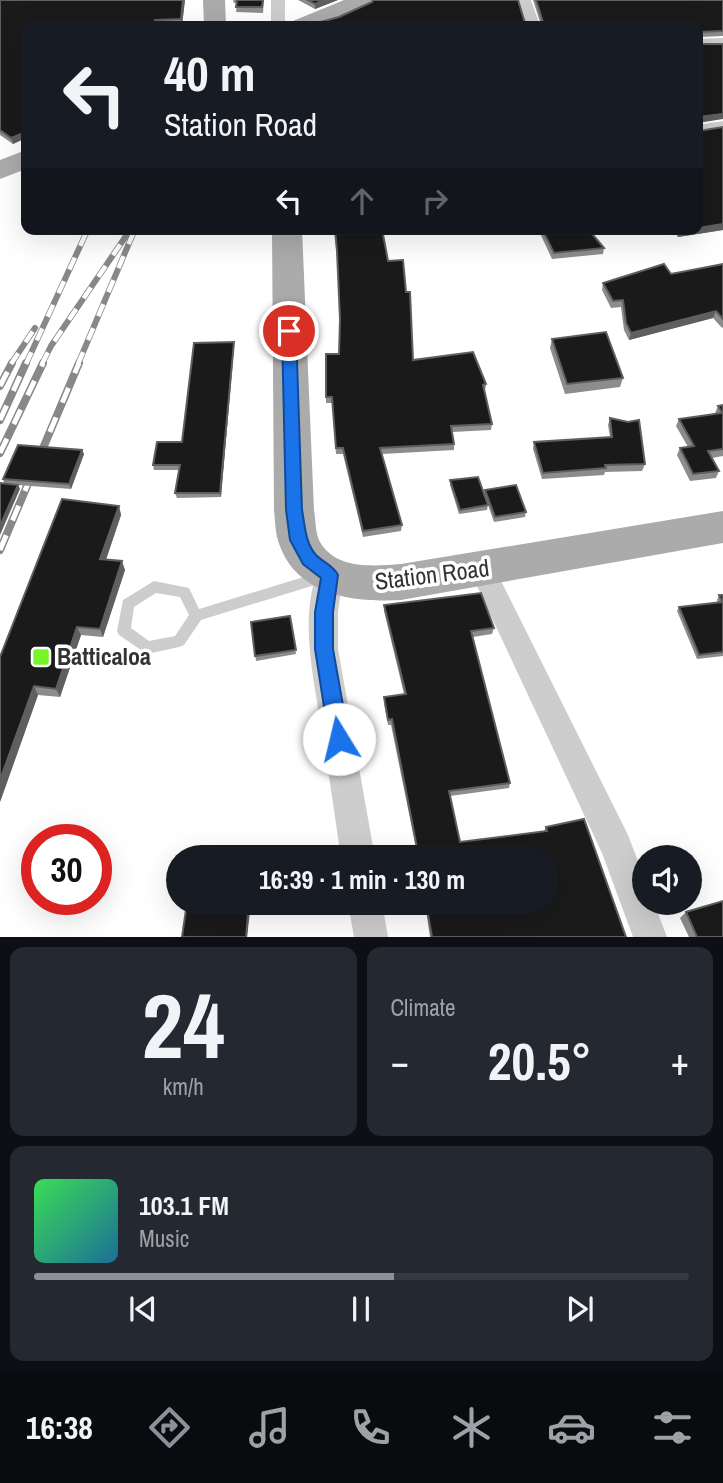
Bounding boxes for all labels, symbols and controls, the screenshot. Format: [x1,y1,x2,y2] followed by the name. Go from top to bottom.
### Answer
[164,40,256,106] text: 40 m
[49,49,140,140] icon: left
[164,103,317,146] text: Station Road
[270,182,308,220] icon: left
[343,182,381,220] icon: ahead
[416,182,454,220] icon: right
[259,301,319,361] pin
[270,312,308,350] icon: arrive
[373,551,491,597] street label: Station Road
[57,640,151,672] place label: Batticaloa
[31,647,51,667] marker: Batticaloa
[302,702,376,776] position arrow
[21,824,112,915] speed limit sign: 30
[632,845,702,915] map controls
[632,845,702,915] button: sound
[259,862,465,897] text: 16:39 · 1 min · 130 m
[142,964,225,1086] text: 24
[391,992,455,1023] text: Climate
[488,1026,592,1096] text: 20.5°
[391,1036,409,1087] text: −
[671,1036,689,1087] text: +
[163,1071,204,1102] text: km/h
[139,1188,229,1223] text: 103.1 FM
[139,1223,189,1254] text: Music
[124,1290,162,1328] icon: previous
[342,1290,380,1328] icon: pause
[561,1290,599,1328] icon: next
[145,1403,194,1452] icon: directions
[245,1403,294,1452] icon: music
[346,1403,395,1452] icon: phone
[447,1403,496,1452] icon: climate
[547,1403,596,1452] icon: car
[648,1403,697,1452] icon: filters
[26,1406,93,1449] text: 16:38

